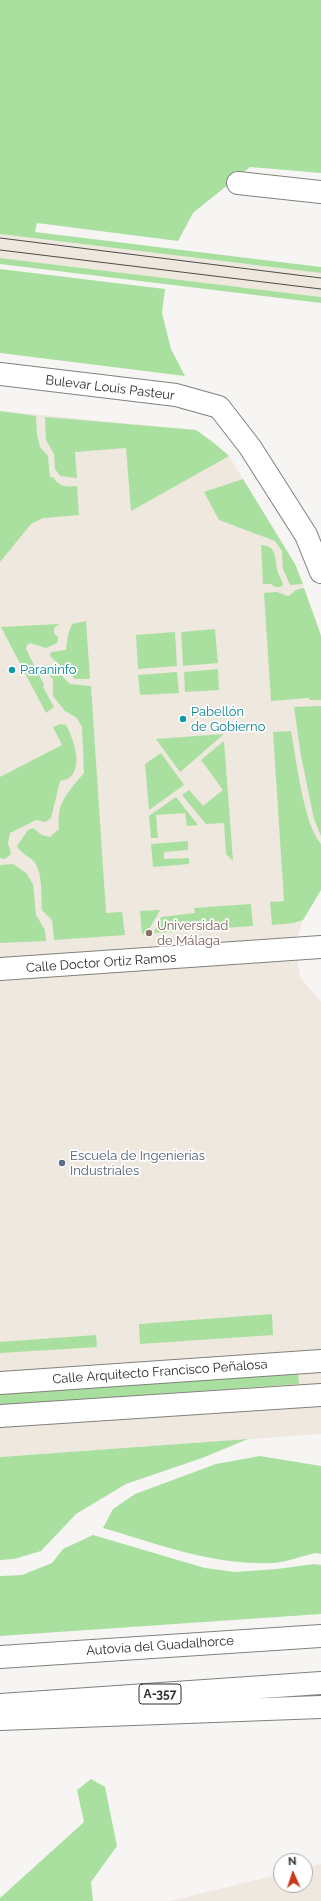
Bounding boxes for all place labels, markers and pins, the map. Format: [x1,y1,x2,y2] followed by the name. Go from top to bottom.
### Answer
[20,662,76,678] place label: Paraninfo
[7,665,17,675] marker: Paraninfo
[191,704,265,735] place label: Pabellón de Gobierno
[178,714,188,724] marker: Pabellón de Gobierno
[157,918,228,949] place label: Universidad de Málaga
[144,928,154,938] marker: Universidad de Málaga
[70,1148,205,1179] place label: Escuela de Ingenierías Industriales
[57,1158,67,1168] marker: Escuela de Ingenierías Industriales

